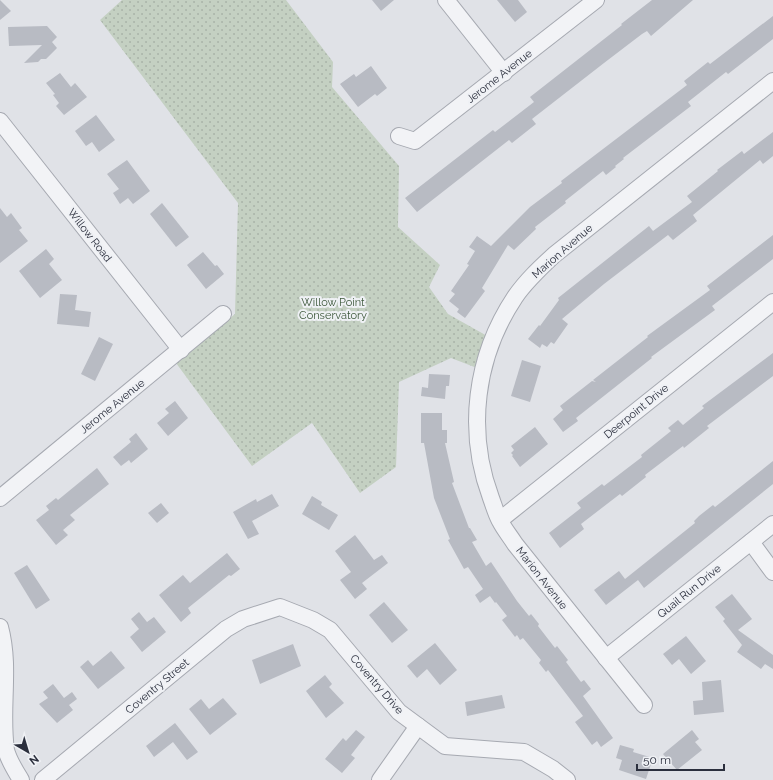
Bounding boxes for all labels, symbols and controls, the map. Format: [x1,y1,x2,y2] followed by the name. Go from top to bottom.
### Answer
[464,46,535,106] street label: Jerome Avenue
[65,206,115,265] street label: Willow Road
[529,221,596,281] street label: Marion Avenue
[299,296,367,322] park label: Willow Point Conservatory
[77,376,148,436] street label: Jerome Avenue
[601,381,672,441] street label: Deerpoint Drive
[513,544,570,613] street label: Marion Avenue
[655,562,724,621] street label: Quail Run Drive
[347,652,406,717] street label: Coventry Drive
[123,656,192,717] street label: Coventry Street
[8,732,48,772] north arrow
[637,746,724,772] scale bar
[27,752,41,767] text: N
[643,753,671,767] text: 50 m

